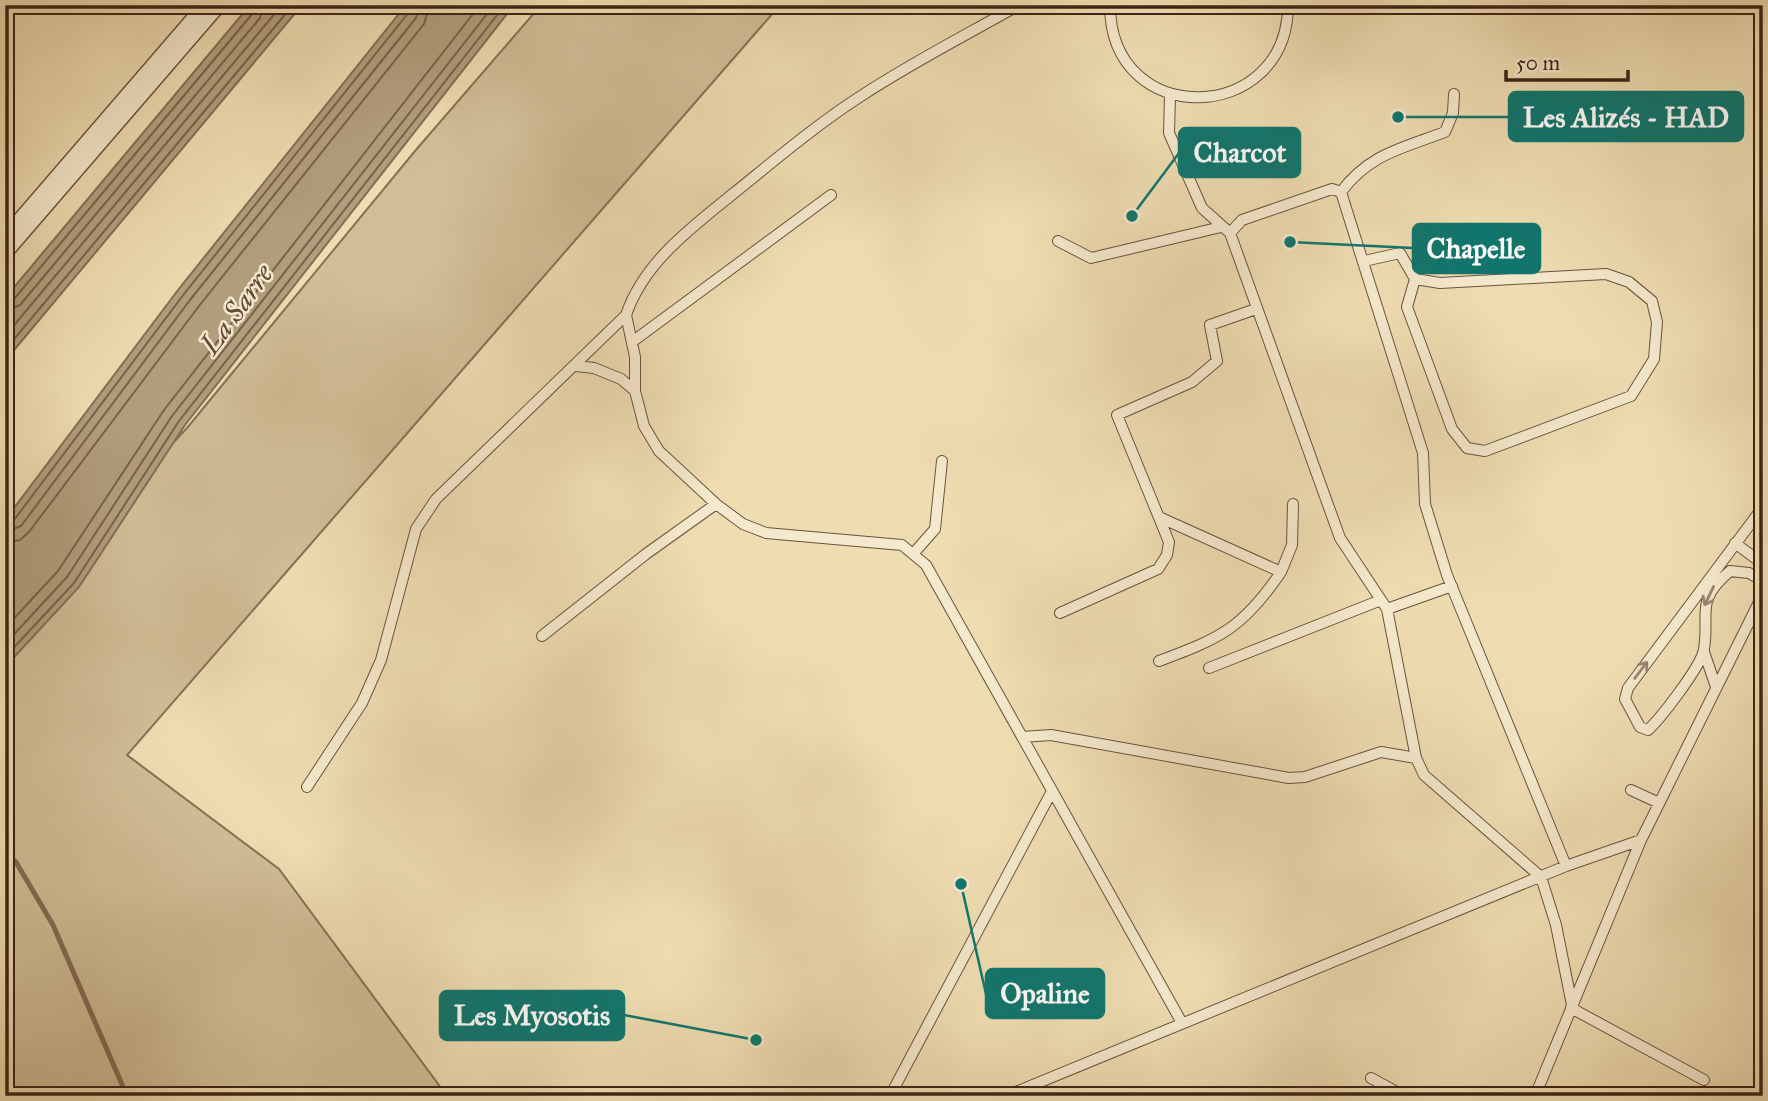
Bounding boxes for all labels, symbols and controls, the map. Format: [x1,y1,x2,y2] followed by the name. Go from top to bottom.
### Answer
[1506,38,1628,82] scale bar
[1516,50,1561,76] text: 50 m
[1509,92,1743,141] callout: Les Alizés - HAD
[1523,100,1729,135] text: Les Alizés - HAD
[1179,128,1300,177] callout: Charcot
[1194,135,1287,170] text: Charcot
[1413,224,1540,273] callout: Chapelle
[1427,231,1526,266] text: Chapelle
[191,257,281,363] water label: La Sarre
[1702,585,1716,606] one-way arrow
[1634,661,1649,680] one-way arrow
[986,969,1104,1018] callout: Opaline
[1000,976,1090,1011] text: Opaline
[440,991,624,1040] callout: Les Myosotis
[454,998,610,1033] text: Les Myosotis

